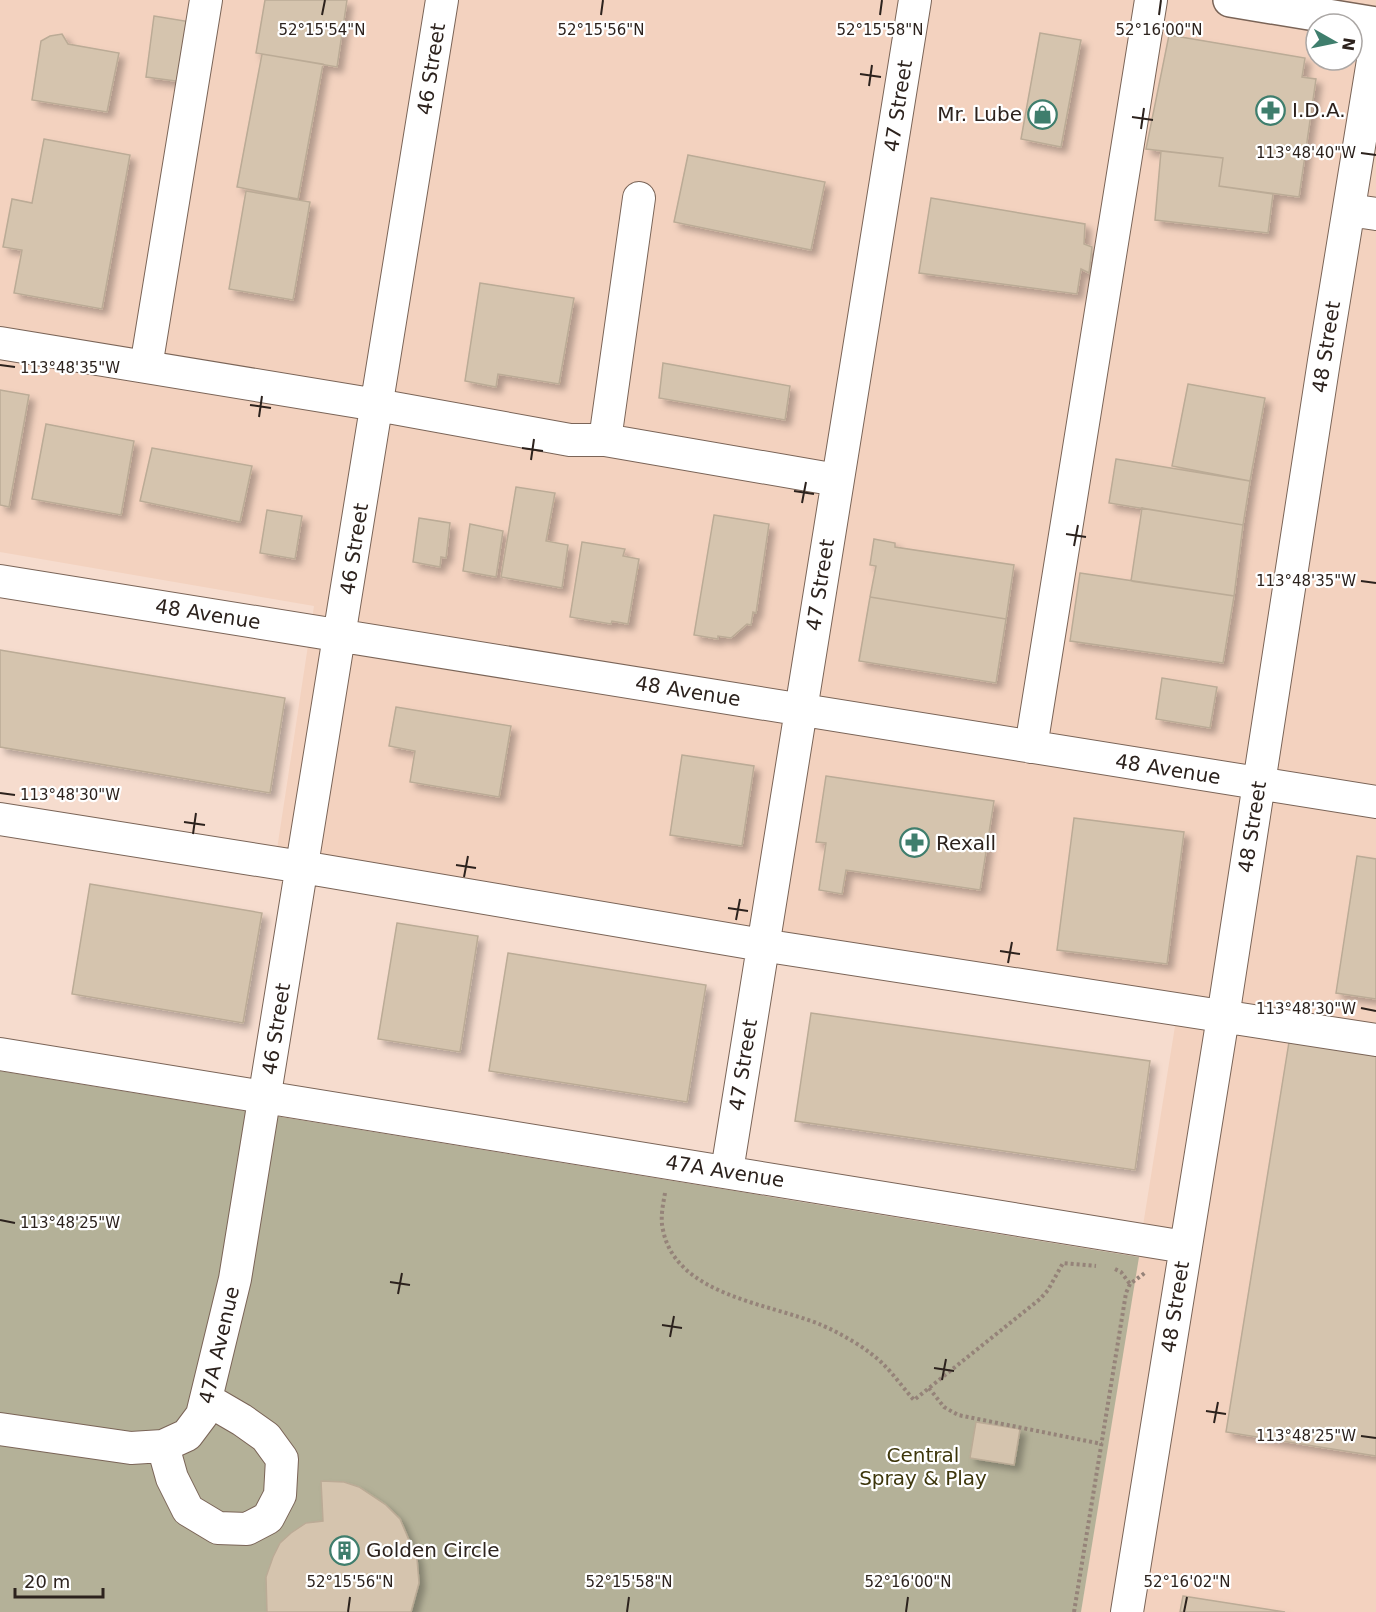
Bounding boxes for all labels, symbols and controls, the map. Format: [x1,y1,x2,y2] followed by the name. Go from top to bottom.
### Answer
[1304,12,1364,72] north arrow
[278,21,366,39] text: 52°15'54"N
[412,21,450,117] street label: 46 Street
[557,21,645,39] text: 52°15'56"N
[836,21,924,39] text: 52°15'58"N
[1115,21,1203,39] text: 52°16'00"N
[1338,36,1359,52] text: N
[879,58,917,154] street label: 47 Street
[1255,94,1287,126] pharmacy icon: I.D.A.
[1027,98,1059,130] shop icon: Mr. Lube
[1292,98,1346,122] place label: I.D.A.
[937,102,1022,126] place label: Mr. Lube
[1256,144,1356,162] text: 113°48'40"W
[1307,299,1345,395] street label: 48 Street
[20,359,120,377] text: 113°48'35"W
[335,501,373,597] street label: 46 Street
[801,537,839,633] street label: 47 Street
[1256,572,1356,590] text: 113°48'35"W
[154,594,262,634] street label: 48 Avenue
[634,671,742,711] street label: 48 Avenue
[1114,749,1222,789] street label: 48 Avenue
[1233,779,1271,875] street label: 48 Street
[20,786,120,804] text: 113°48'30"W
[899,827,931,859] pharmacy icon: Rexall
[936,831,996,855] place label: Rexall
[257,981,295,1077] street label: 46 Street
[1256,1000,1356,1018] text: 113°48'30"W
[724,1017,762,1113] street label: 47 Street
[664,1150,786,1192] street label: 47A Avenue
[20,1214,120,1232] text: 113°48'25"W
[1156,1259,1194,1355] street label: 48 Street
[194,1284,244,1406] street label: 47A Avenue
[1256,1427,1356,1445] text: 113°48'25"W
[859,1443,987,1490] park label: Central Spray & Play
[329,1534,361,1566] building icon: Golden Circle
[366,1538,500,1562] place label: Golden Circle
[15,1561,104,1599] scale bar
[24,1571,70,1592] text: 20 m
[306,1573,394,1591] text: 52°15'56"N
[585,1573,673,1591] text: 52°15'58"N
[864,1573,952,1591] text: 52°16'00"N
[1143,1573,1231,1591] text: 52°16'02"N

